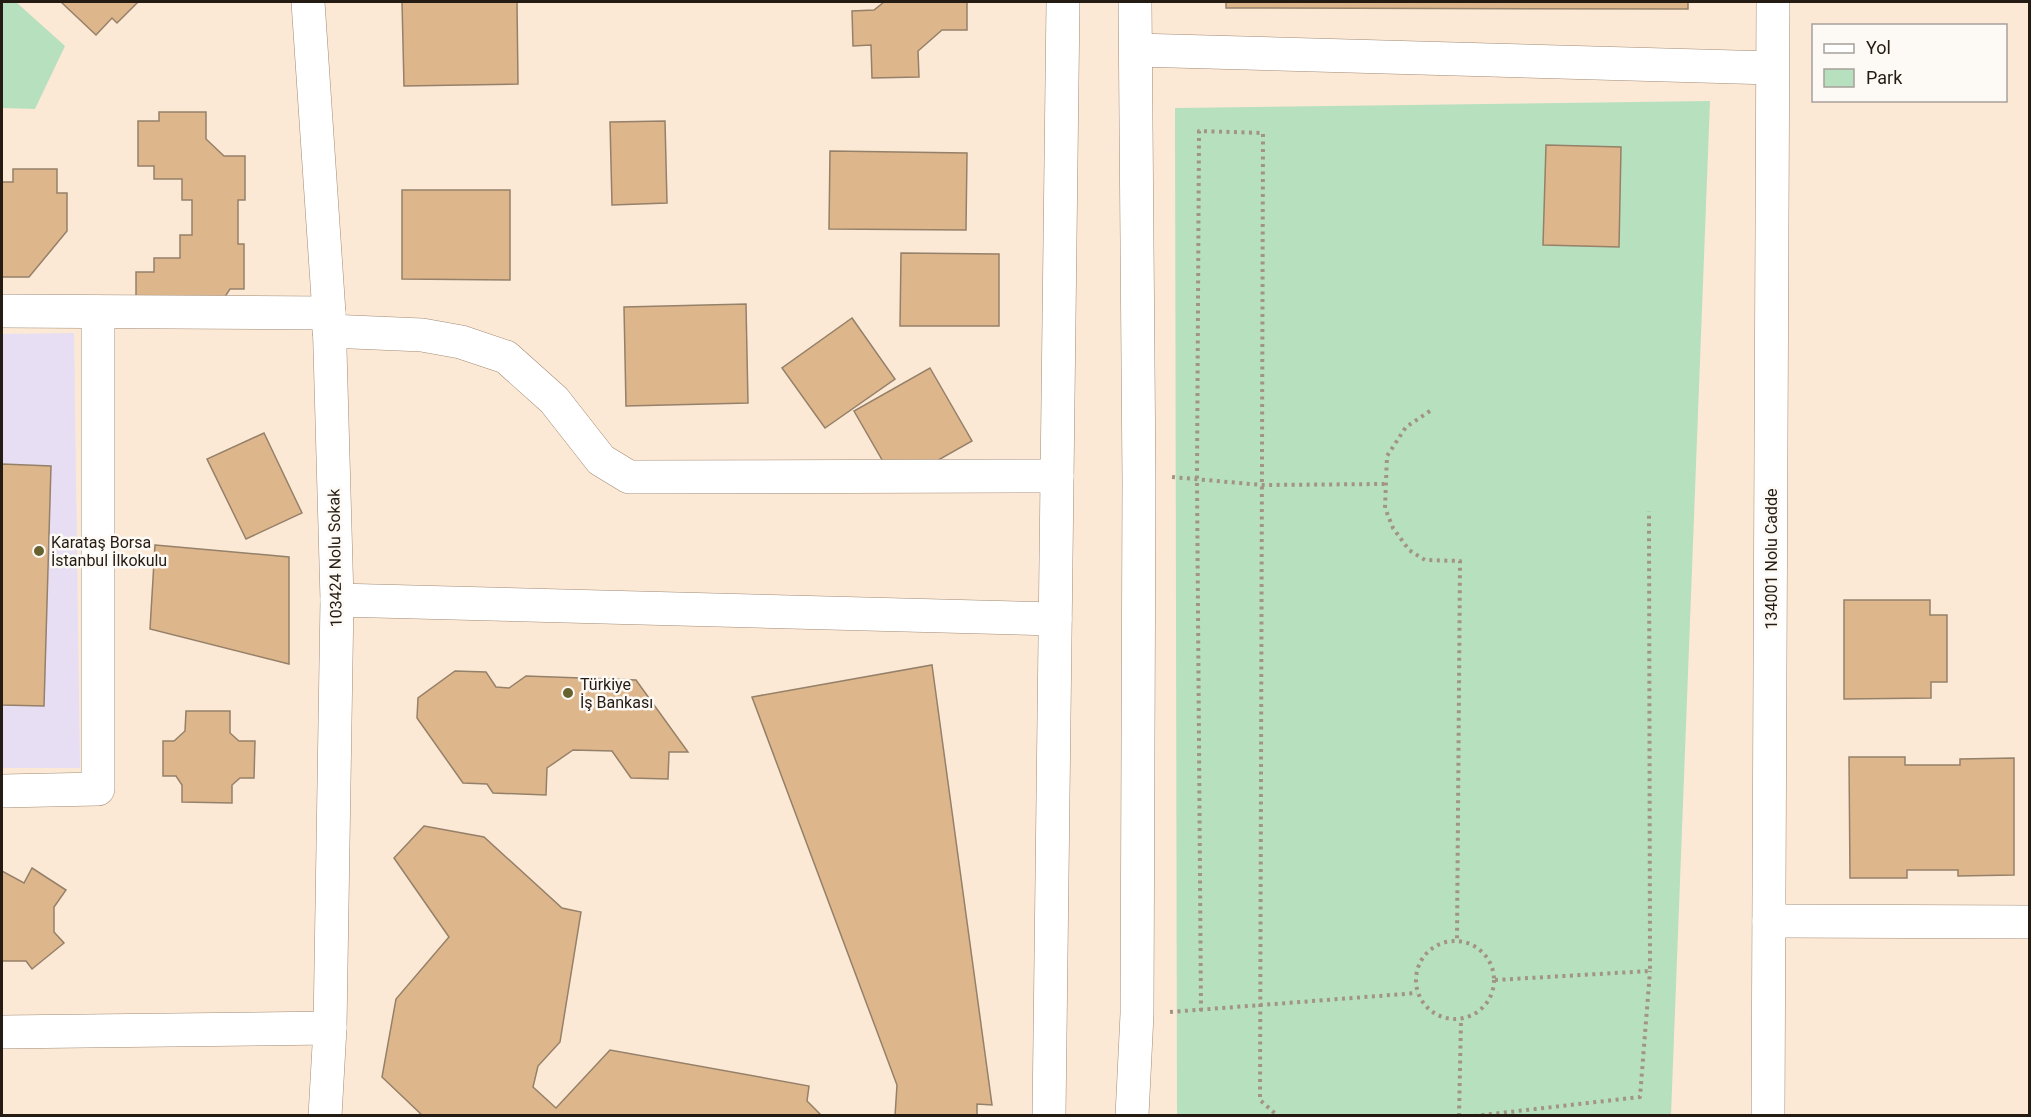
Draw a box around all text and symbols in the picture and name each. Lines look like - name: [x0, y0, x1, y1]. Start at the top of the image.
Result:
- legend: [1812, 24, 2007, 102]
- text: Yol: [1866, 37, 1891, 58]
- text: Park: [1866, 67, 1903, 88]
- street label: 103424 Nolu Sokak: [324, 488, 346, 627]
- street label: 134001 Nolu Cadde: [1762, 489, 1781, 629]
- place label: Karataş Borsa İstanbul İlkokulu: [51, 533, 167, 570]
- marker: Karataş Borsa İstanbul İlkokulu: [32, 544, 46, 558]
- place label: Türkiye İş Bankası: [580, 675, 653, 712]
- marker: Türkiye İş Bankası: [561, 686, 575, 700]

